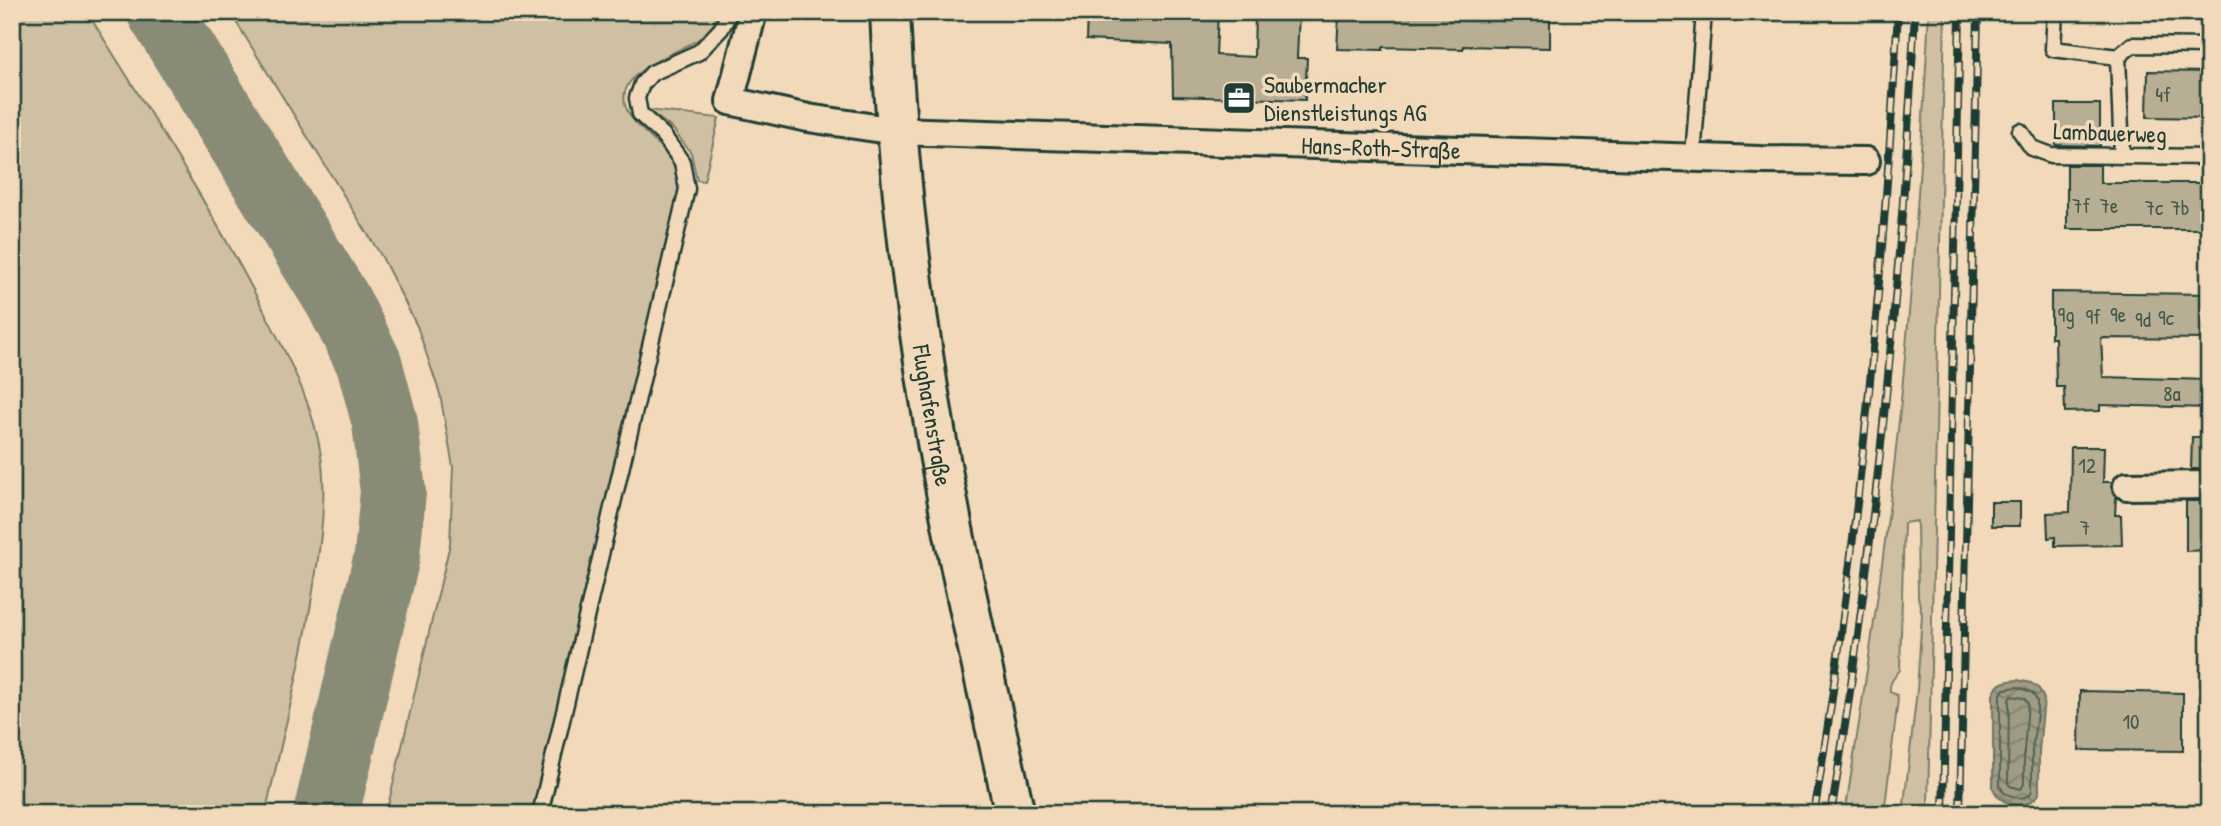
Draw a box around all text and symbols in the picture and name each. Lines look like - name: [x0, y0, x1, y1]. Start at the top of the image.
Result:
- place label: Saubermacher Dienstleistungs AG: [1264, 68, 1427, 128]
- office icon: Saubermacher Dienstleistungs AG: [1220, 79, 1258, 117]
- house number: 4f: [2155, 80, 2171, 109]
- street label: Lambauerweg: [2053, 114, 2167, 150]
- street label: Hans-Roth-Straße: [1301, 129, 1462, 166]
- house number: 7f: [2072, 191, 2090, 220]
- house number: 7e: [2100, 191, 2118, 220]
- house number: 7c: [2145, 193, 2164, 222]
- house number: 7b: [2170, 193, 2190, 222]
- house number: 9g: [2057, 300, 2075, 329]
- house number: 9e: [2110, 300, 2126, 329]
- house number: 9f: [2085, 302, 2101, 331]
- house number: 9c: [2158, 303, 2175, 332]
- house number: 9d: [2135, 305, 2151, 334]
- street label: Flughafenstraße: [906, 342, 961, 489]
- house number: 8a: [2163, 379, 2181, 408]
- house number: 12: [2078, 451, 2096, 480]
- house number: 7: [2080, 513, 2090, 542]
- house number: 10: [2122, 707, 2140, 736]

